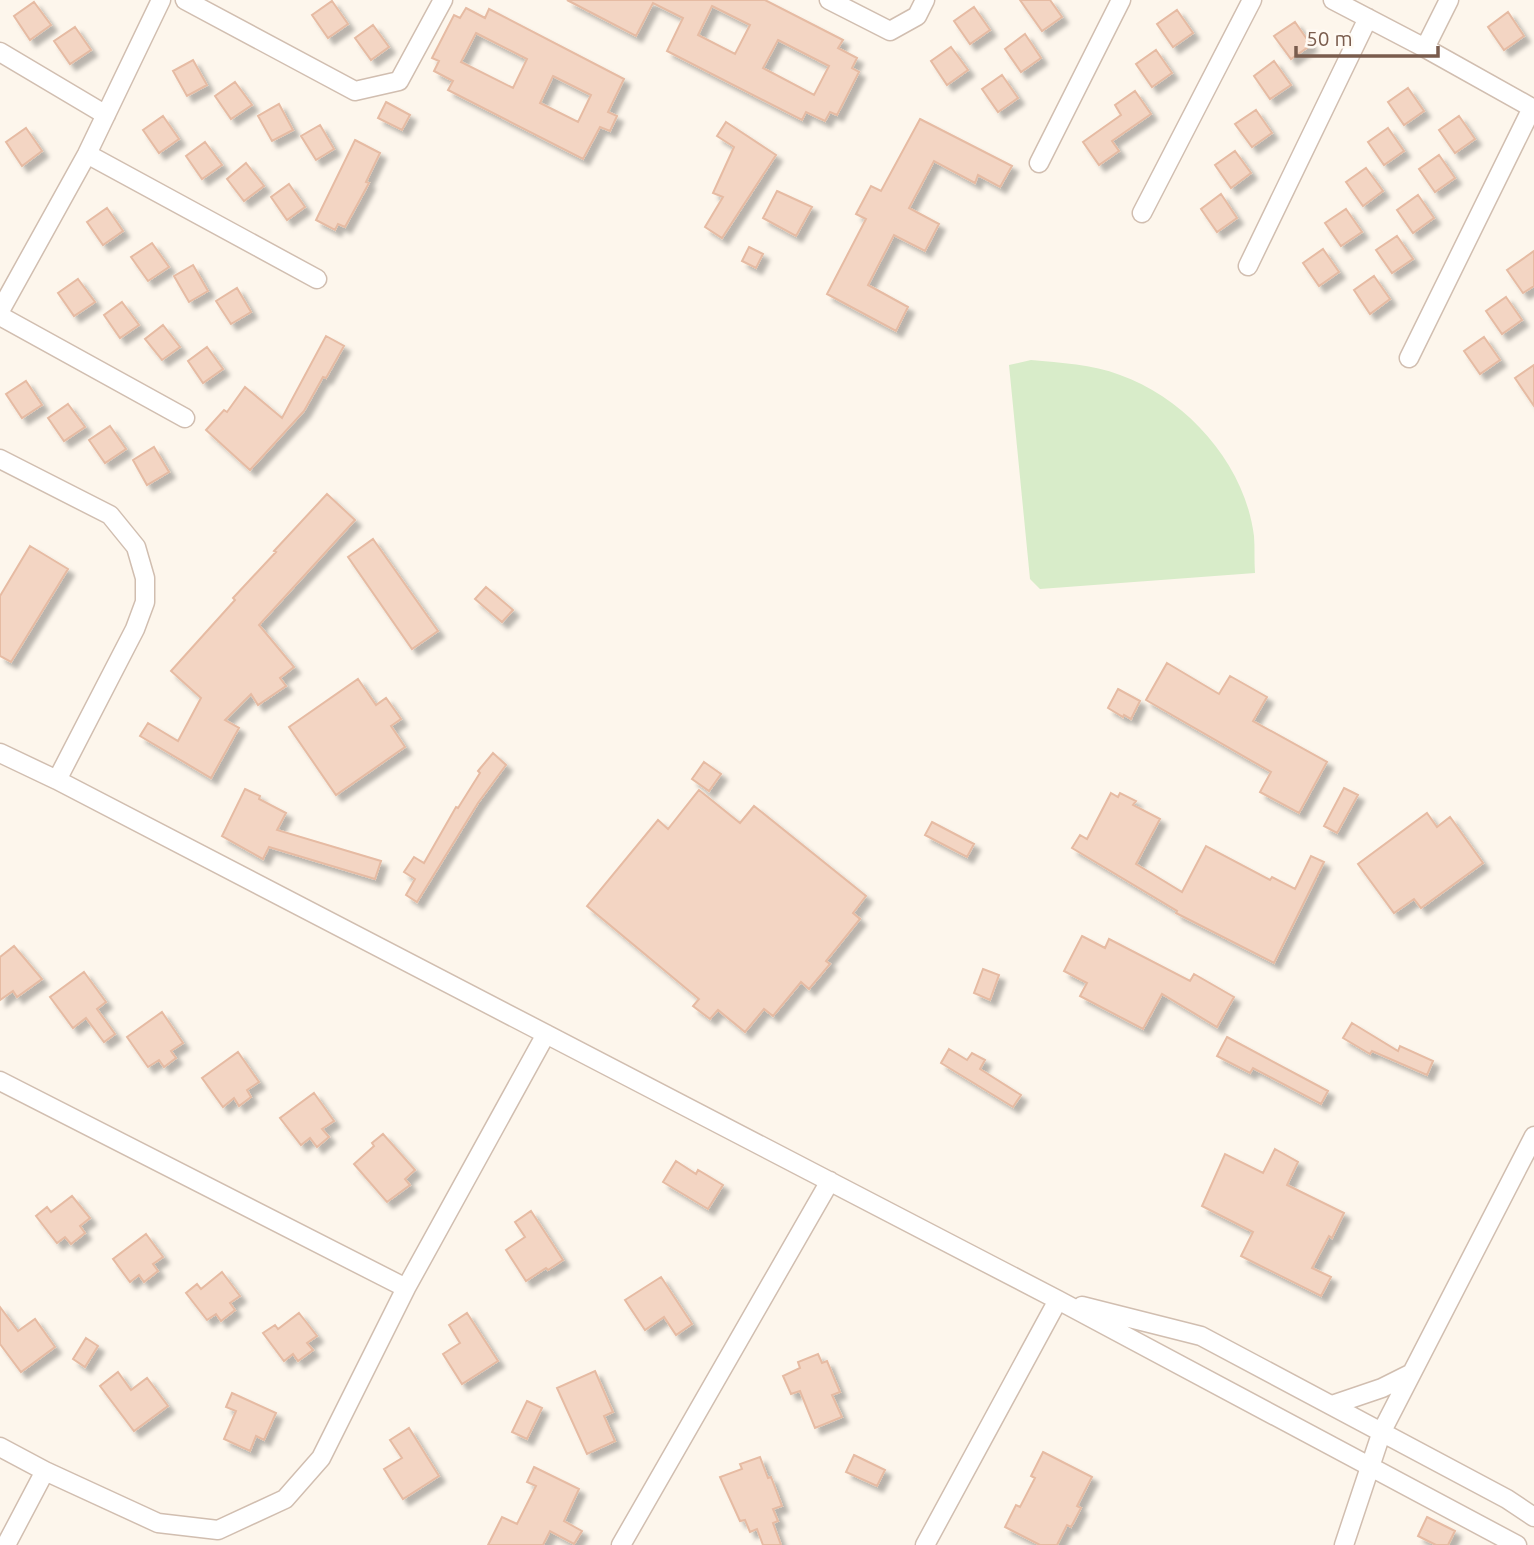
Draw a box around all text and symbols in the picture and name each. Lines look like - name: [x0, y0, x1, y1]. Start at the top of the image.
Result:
- scale bar: [1296, 14, 1438, 58]
- text: 50 m: [1306, 26, 1353, 50]

